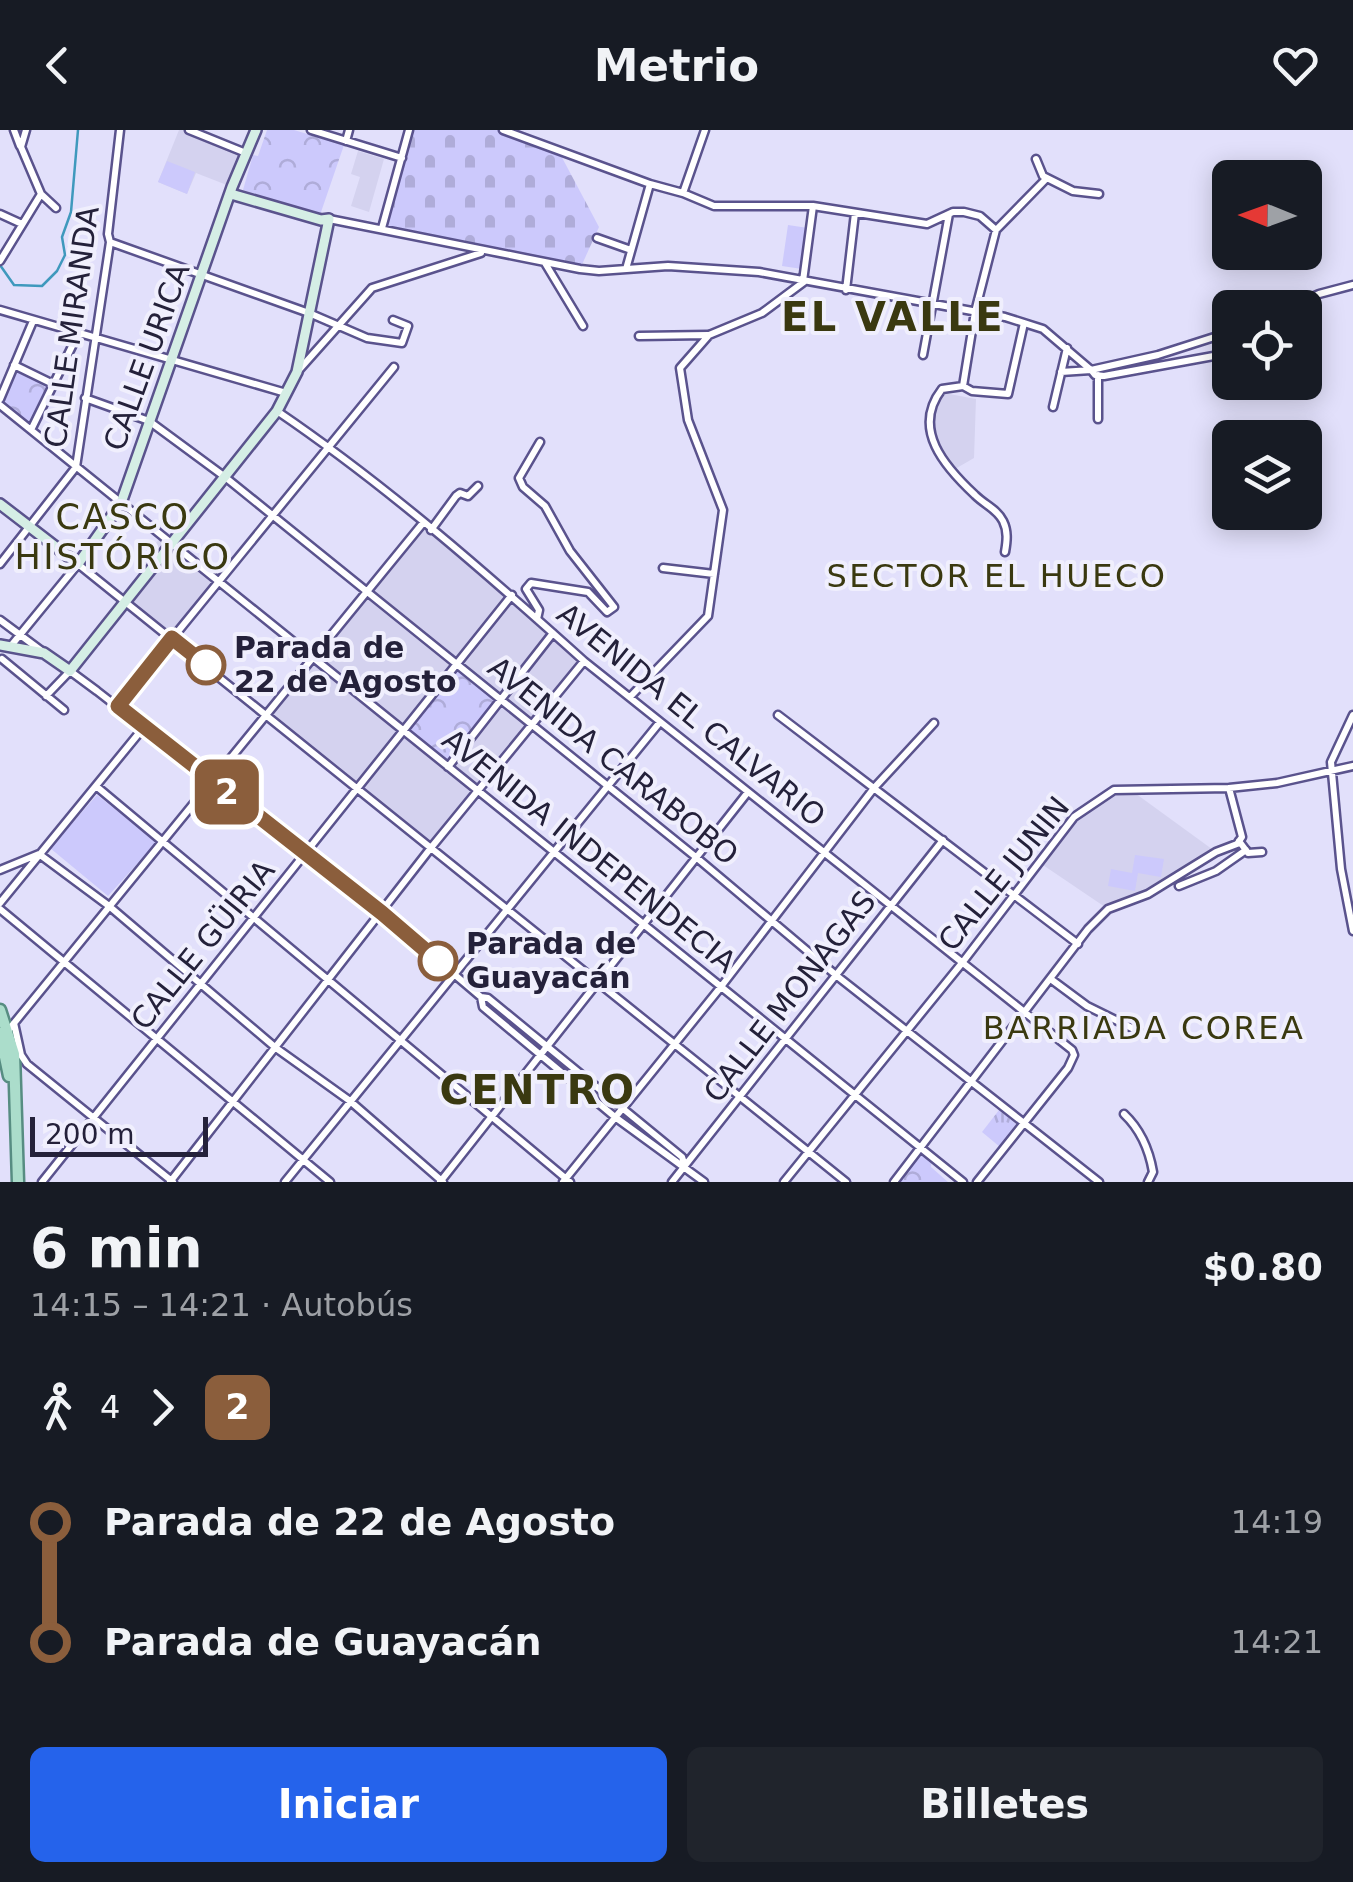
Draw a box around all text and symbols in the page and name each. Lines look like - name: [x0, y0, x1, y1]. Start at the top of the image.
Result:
- icon: back: [30, 38, 85, 93]
- icon: heart: [1268, 38, 1323, 93]
- text: Metrio: [594, 39, 759, 92]
- north arrow: [1212, 160, 1322, 270]
- map controls: [1212, 160, 1322, 530]
- street label: CALLE MIRANDA: [37, 203, 106, 450]
- street label: CALLE URICA: [96, 258, 197, 455]
- button: locate: [1212, 290, 1322, 400]
- district label: EL VALLE: [781, 294, 1005, 340]
- button: layers: [1212, 420, 1322, 530]
- district label: CASCO HISTÓRICO: [15, 497, 231, 577]
- district label: SECTOR EL HUECO: [827, 557, 1167, 595]
- street label: AVENIDA EL CALVARIO: [550, 596, 832, 833]
- place label: Parada de 22 de Agosto: [234, 630, 457, 699]
- marker: Parada de 22 de Agosto: [187, 646, 225, 684]
- street label: AVENIDA CARABOBO: [481, 649, 745, 872]
- street label: AVENIDA INDEPENDECIA: [436, 721, 743, 980]
- line badge: 2: [194, 760, 260, 824]
- text: 2: [215, 772, 239, 812]
- street label: CALLE JUNIN: [931, 790, 1076, 958]
- street label: CALLE GÜIRIA: [124, 853, 282, 1036]
- street label: CALLE MONAGAS: [696, 884, 883, 1109]
- place label: Parada de Guayacán: [466, 926, 636, 995]
- marker: Parada de Guayacán: [419, 942, 457, 980]
- district label: BARRIADA COREA: [983, 1009, 1305, 1047]
- district label: CENTRO: [439, 1067, 637, 1113]
- scale bar: [30, 1112, 208, 1156]
- text: 200 m: [45, 1118, 135, 1151]
- text: 6 min: [30, 1216, 203, 1280]
- text: $0.80: [1203, 1245, 1323, 1289]
- text: 14:15 – 14:21 · Autobús: [30, 1286, 413, 1324]
- icon: walk: [30, 1380, 85, 1435]
- icon: forward: [135, 1380, 190, 1435]
- text: 2: [225, 1387, 250, 1427]
- text: 4: [100, 1388, 120, 1426]
- text: Parada de 22 de Agosto: [104, 1500, 615, 1544]
- text: 14:19: [1231, 1503, 1323, 1541]
- text: Parada de Guayacán: [104, 1620, 541, 1664]
- text: 14:21: [1231, 1623, 1323, 1661]
- button: Iniciar: [30, 1747, 667, 1862]
- button: Billetes: [687, 1747, 1323, 1862]

